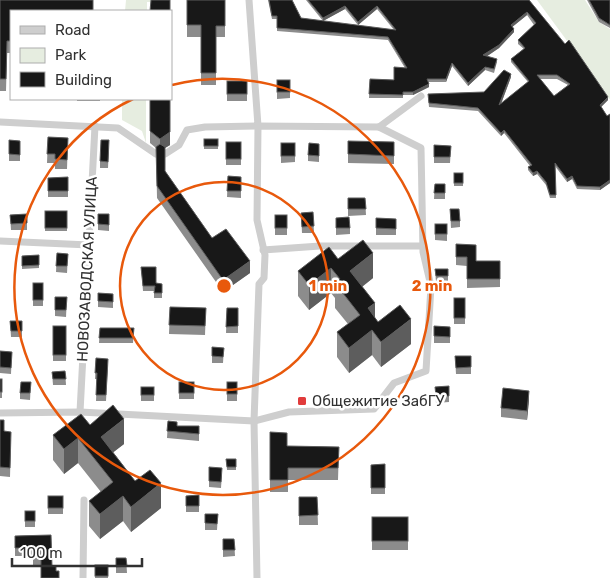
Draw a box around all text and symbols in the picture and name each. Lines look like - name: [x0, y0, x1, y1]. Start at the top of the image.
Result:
- legend: [10, 10, 172, 100]
- text: Road: [55, 21, 91, 39]
- text: Park: [55, 46, 86, 64]
- text: Building: [55, 71, 112, 89]
- street label: НОВОЗАВОДСКАЯ УЛИЦА: [73, 176, 101, 362]
- centre of rings: [215, 277, 233, 295]
- text: 1 min: [309, 277, 347, 295]
- text: 2 min: [412, 277, 452, 295]
- place label: Общежитие ЗабГУ: [312, 392, 445, 410]
- marker: Общежитие ЗабГУ: [296, 395, 308, 407]
- scale bar: [12, 536, 142, 568]
- text: 100 m: [20, 544, 62, 562]

